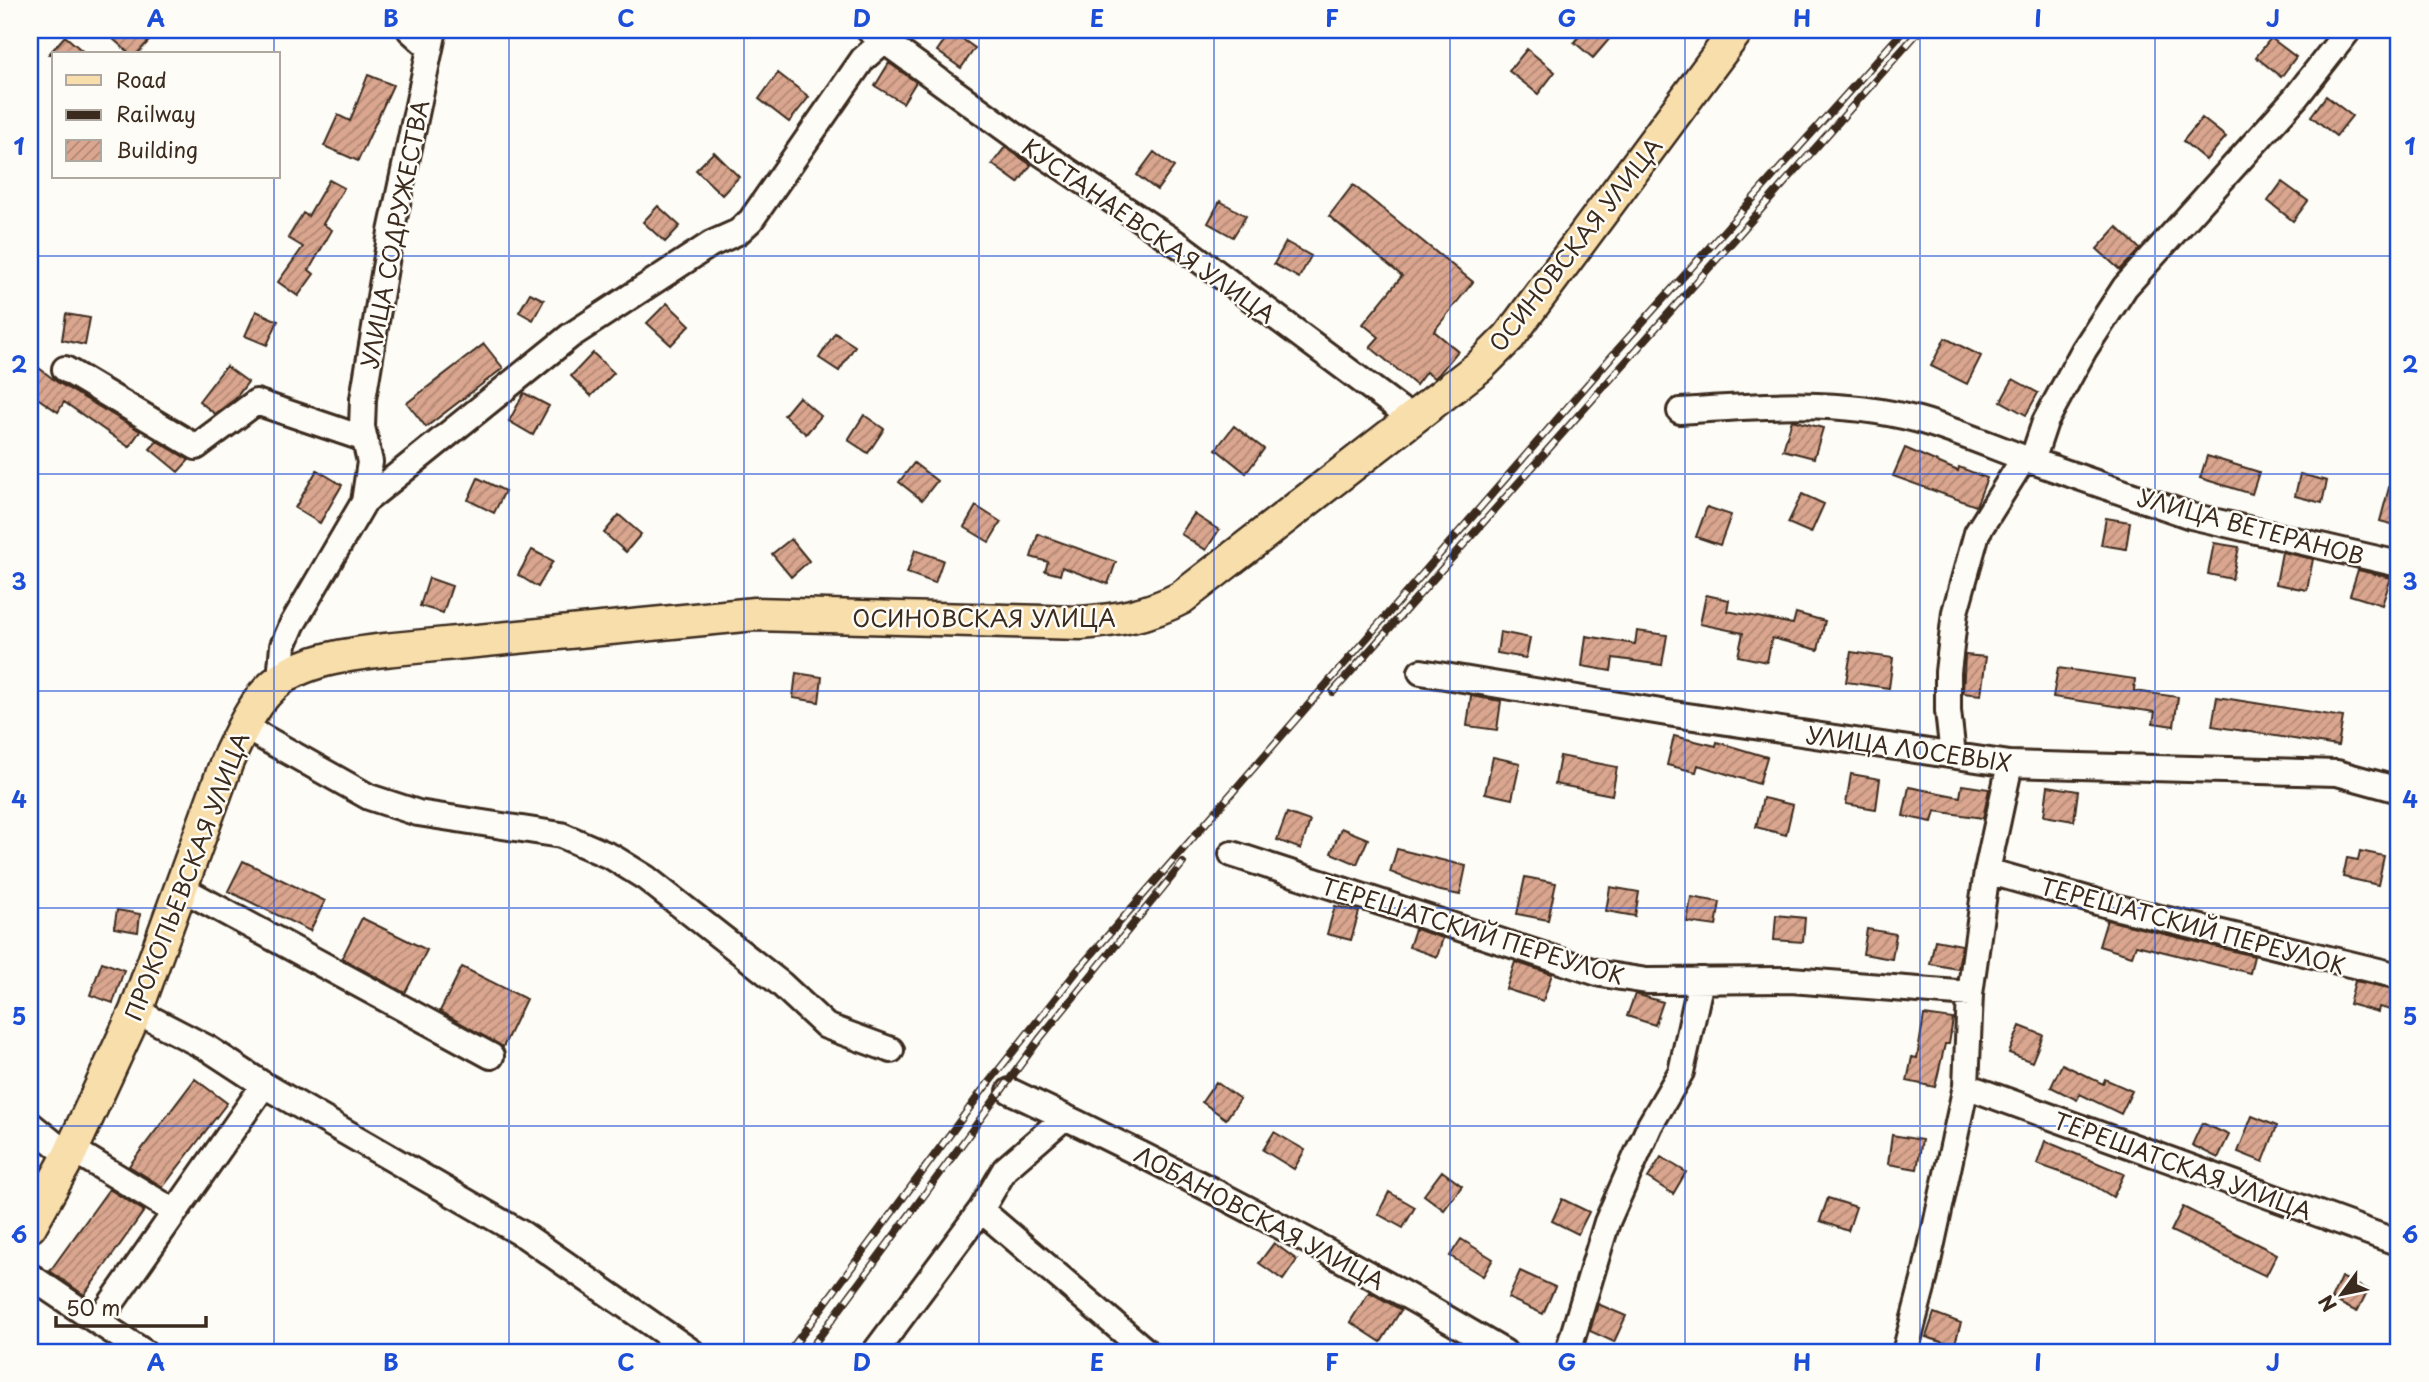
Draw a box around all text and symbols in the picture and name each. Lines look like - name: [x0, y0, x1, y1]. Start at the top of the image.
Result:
- text: A: [147, 0, 165, 35]
- text: B: [383, 0, 399, 35]
- text: C: [617, 0, 635, 35]
- text: D: [853, 0, 871, 35]
- text: E: [1090, 0, 1104, 35]
- text: F: [1325, 0, 1339, 35]
- text: G: [1558, 0, 1576, 35]
- text: H: [1793, 0, 1811, 35]
- text: I: [2034, 0, 2042, 35]
- text: J: [2266, 0, 2280, 35]
- legend: [52, 52, 280, 178]
- text: Road: [116, 63, 167, 95]
- text: Railway: [116, 97, 196, 129]
- street label: УЛИЦА СОДРУЖЕСТВА: [351, 97, 437, 371]
- text: 1: [14, 128, 25, 163]
- text: 1: [2405, 128, 2416, 163]
- street label: КУСТАНАЕВСКАЯ УЛИЦА: [1015, 129, 1283, 331]
- street label: ОСИНОВСКАЯ УЛИЦА: [1480, 129, 1670, 359]
- text: Building: [116, 133, 198, 165]
- text: 2: [11, 346, 27, 381]
- text: 2: [2402, 346, 2418, 381]
- street label: УЛИЦА ВЕТЕРАНОВ: [2134, 479, 2368, 573]
- text: 3: [11, 563, 27, 598]
- text: 3: [2402, 563, 2418, 598]
- street label: ОСИНОВСКАЯ УЛИЦА: [852, 600, 1116, 635]
- street label: УЛИЦА ЛОСЕВЫХ: [1804, 716, 2014, 780]
- street label: ПРОКОПЬЕВСКАЯ УЛИЦА: [115, 727, 257, 1025]
- text: 4: [11, 781, 27, 816]
- text: 4: [2402, 781, 2418, 816]
- street label: ТЕРЕШАТСКИЙ ПЕРЕУЛОК: [1317, 867, 1629, 993]
- street label: ТЕРЕШАТСКИЙ ПЕРЕУЛОК: [2037, 867, 2349, 983]
- text: 5: [12, 998, 26, 1033]
- text: 5: [2403, 998, 2417, 1033]
- street label: ТЕРЕШАТСКАЯ УЛИЦА: [2049, 1102, 2317, 1228]
- street label: ЛОБАНОВСКАЯ УЛИЦА: [1129, 1136, 1391, 1298]
- text: 6: [11, 1216, 27, 1251]
- text: 6: [2402, 1216, 2418, 1251]
- north arrow: [2306, 1260, 2376, 1330]
- scale bar: [56, 1284, 206, 1328]
- text: N: [2311, 1290, 2343, 1318]
- text: 50 m: [66, 1291, 120, 1323]
- text: A: [147, 1344, 165, 1379]
- text: B: [383, 1344, 399, 1379]
- text: C: [617, 1344, 635, 1379]
- text: D: [853, 1344, 871, 1379]
- text: E: [1090, 1344, 1104, 1379]
- text: F: [1325, 1344, 1339, 1379]
- text: G: [1558, 1344, 1576, 1379]
- text: H: [1793, 1344, 1811, 1379]
- text: I: [2034, 1344, 2042, 1379]
- text: J: [2266, 1344, 2280, 1379]

